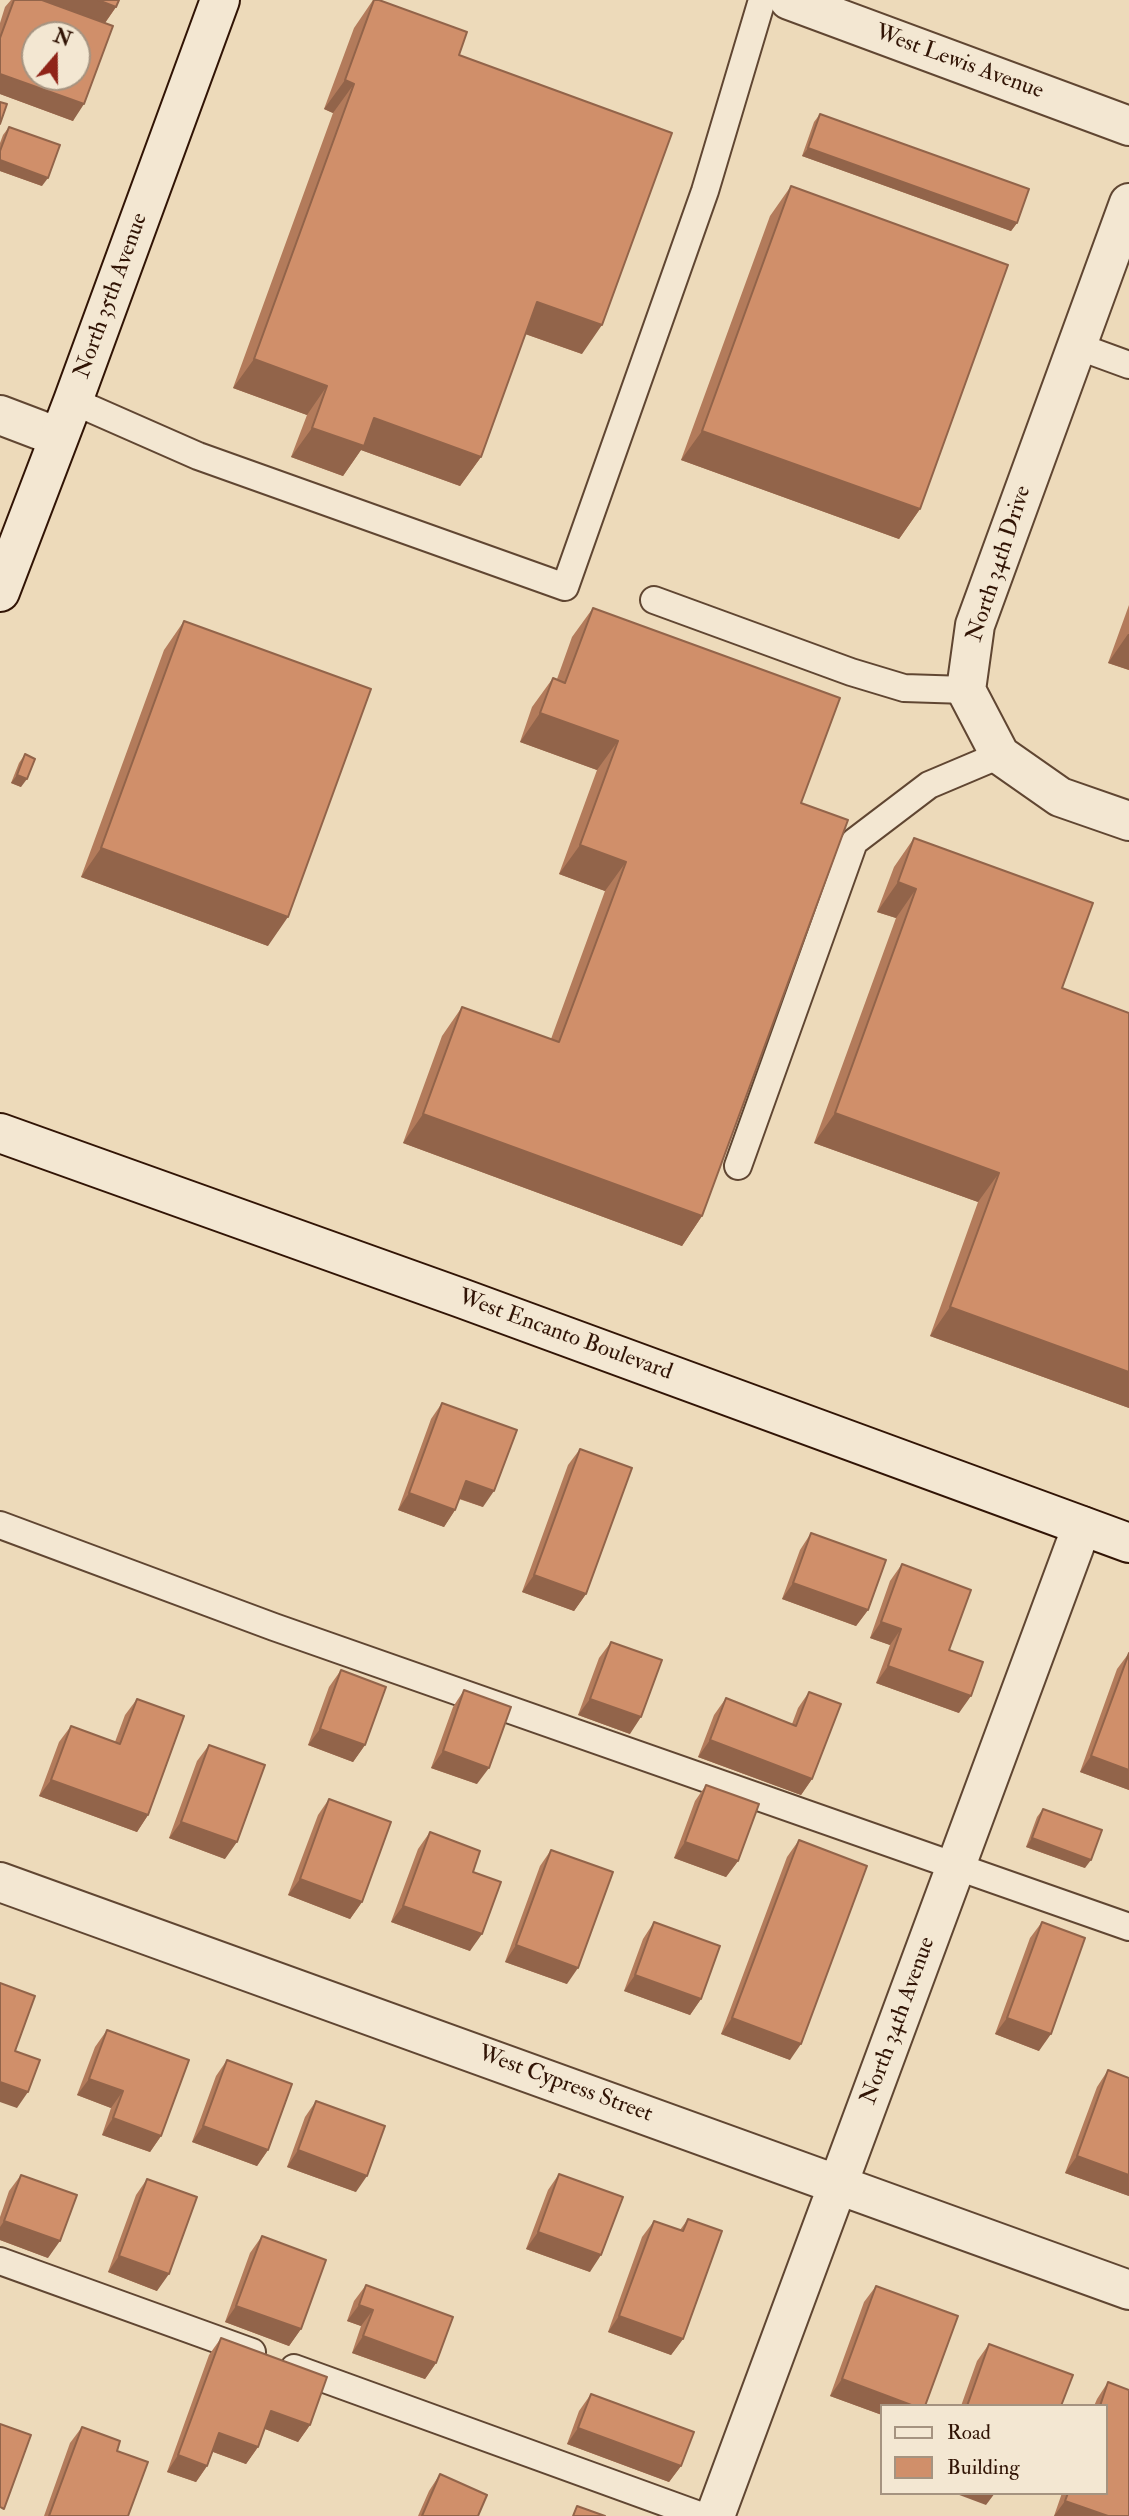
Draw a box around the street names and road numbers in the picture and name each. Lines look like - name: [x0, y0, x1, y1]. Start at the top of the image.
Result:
- street label: West Lewis Avenue: [871, 20, 1047, 106]
- street label: North 35th Avenue: [69, 210, 155, 382]
- street label: North 34th Drive: [962, 483, 1038, 645]
- street label: West Encanto Boulevard: [454, 1284, 676, 1388]
- street label: North 34th Avenue: [856, 1934, 942, 2108]
- street label: West Cypress Street: [474, 2041, 656, 2129]

